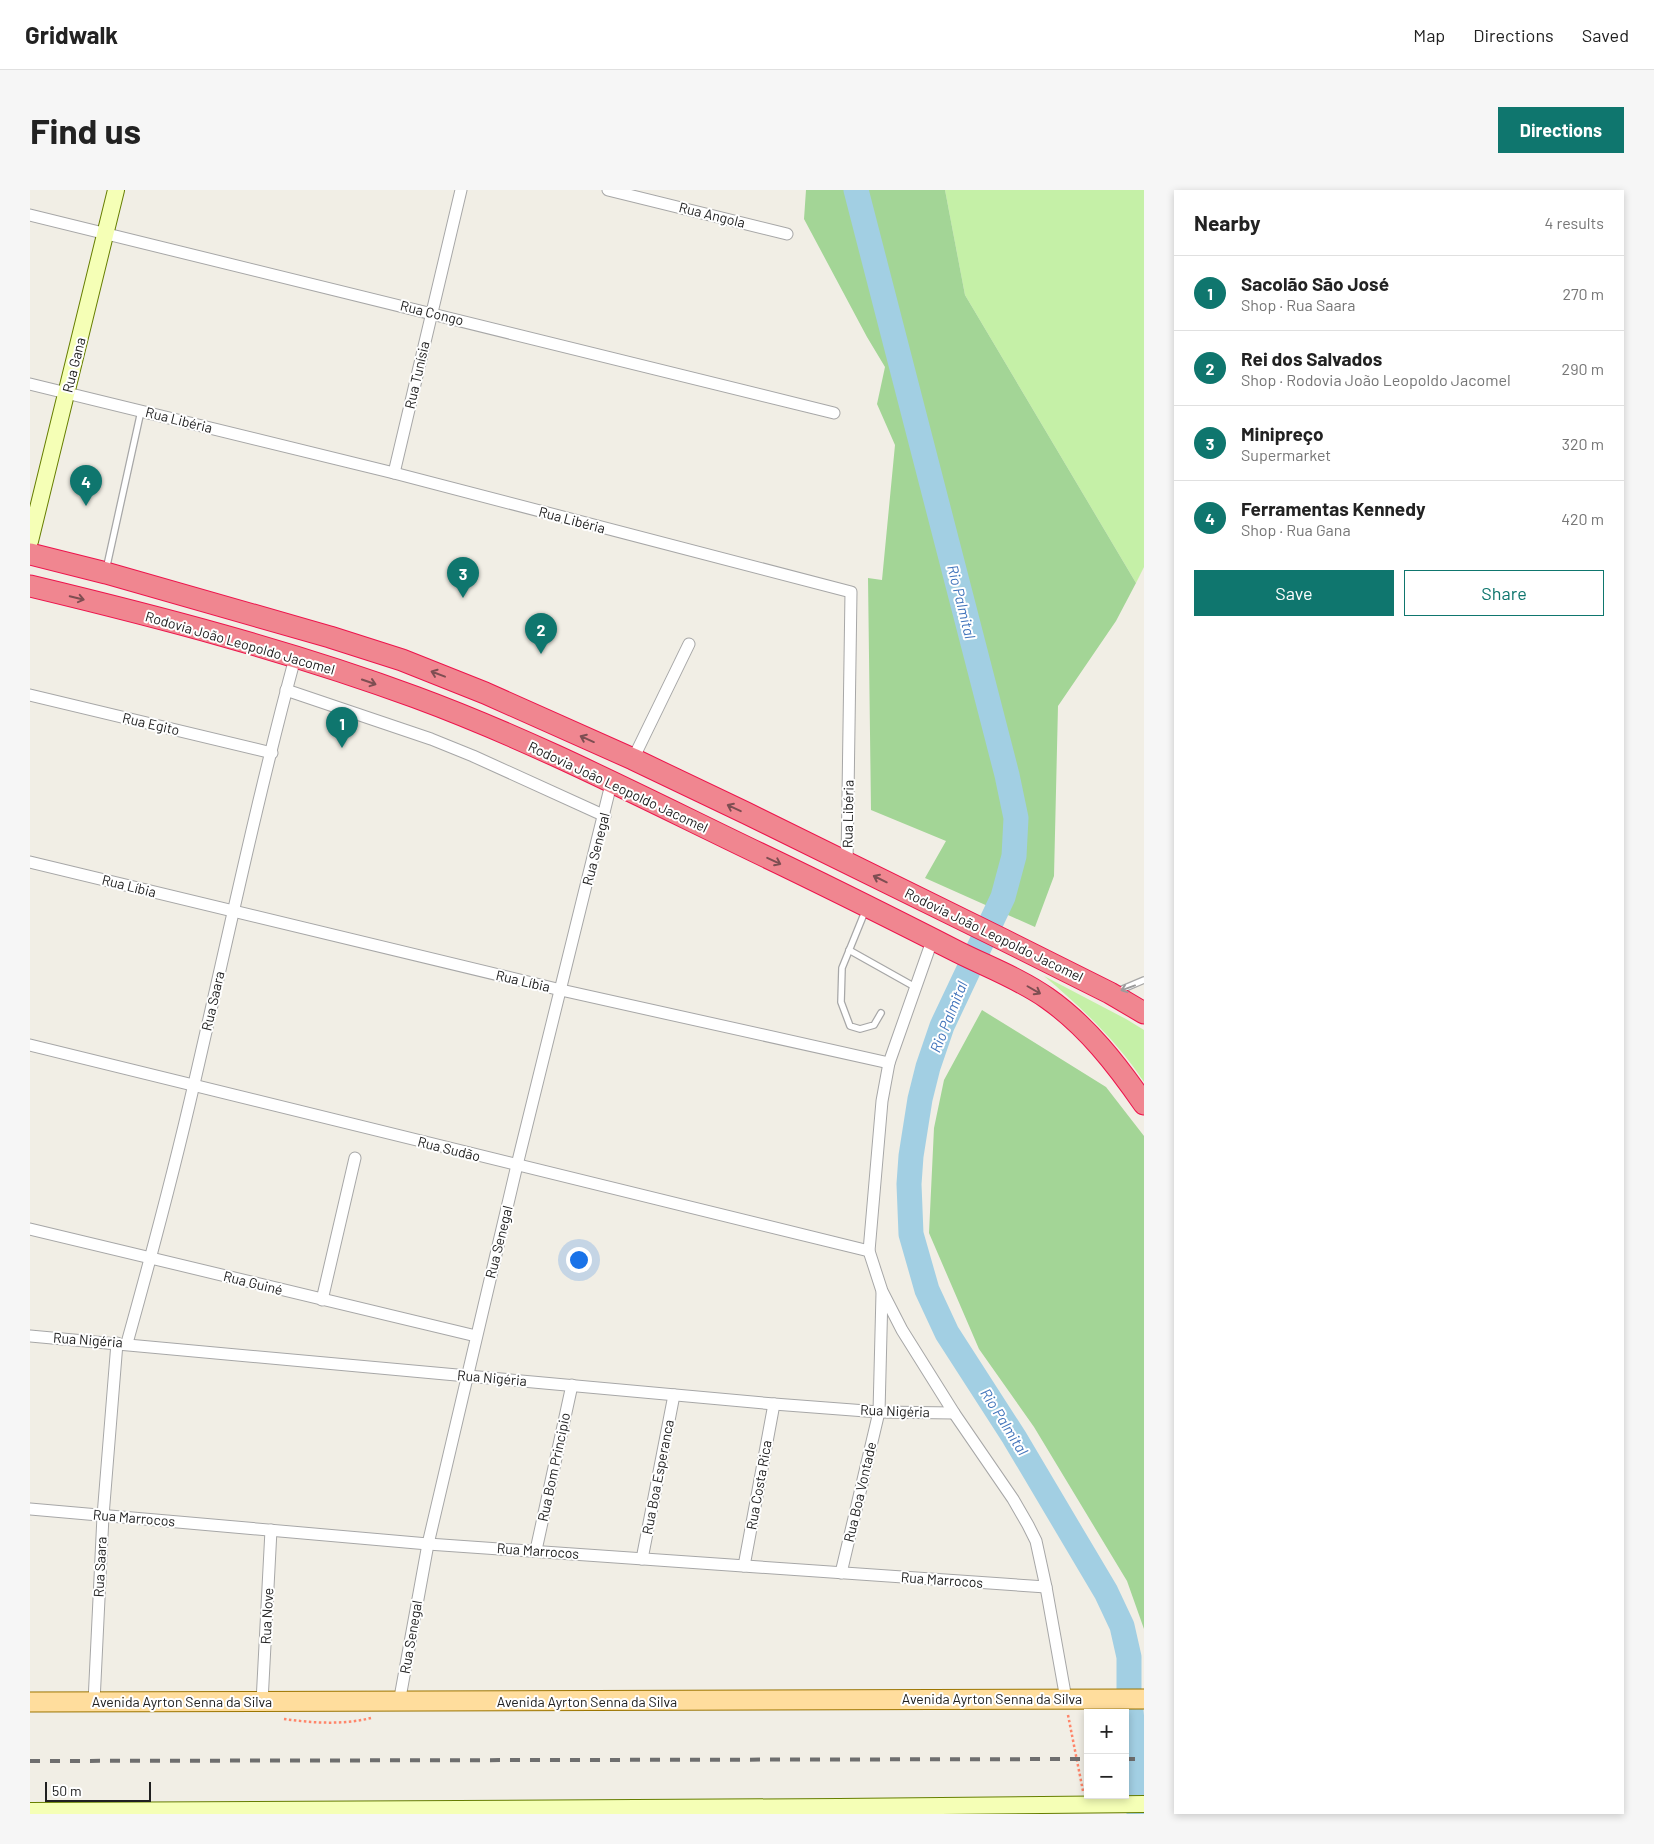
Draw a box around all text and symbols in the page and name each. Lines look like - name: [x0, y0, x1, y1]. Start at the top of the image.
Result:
- text: Gridwalk: [25, 20, 118, 49]
- text: Map: [1413, 24, 1445, 46]
- text: Directions: [1473, 24, 1554, 46]
- text: Saved: [1582, 24, 1629, 46]
- button: Directions: [1498, 107, 1624, 153]
- text: Find us: [30, 109, 141, 151]
- street label: Rua Angola: [677, 198, 747, 231]
- text: Nearby: [1194, 210, 1260, 235]
- text: 4 results: [1544, 213, 1604, 232]
- text: Sacolão São José: [1241, 272, 1389, 295]
- text: 1: [1207, 284, 1213, 303]
- text: 270 m: [1562, 284, 1604, 303]
- text: Shop · Rua Saara: [1241, 295, 1356, 314]
- street label: Rua Congo: [399, 296, 466, 329]
- street label: Rua Gana: [58, 335, 89, 394]
- street label: Rua Tunísia: [400, 339, 433, 410]
- text: Rei dos Salvados: [1241, 347, 1382, 370]
- text: 2: [1206, 359, 1214, 378]
- text: 290 m: [1562, 359, 1604, 378]
- text: Shop · Rodovia João Leopoldo Jacomel: [1241, 370, 1511, 389]
- street label: Rua Libéria: [144, 403, 214, 436]
- text: Minipreço: [1241, 422, 1324, 445]
- text: 3: [1206, 434, 1214, 453]
- text: 320 m: [1562, 434, 1604, 453]
- text: Supermarket: [1241, 445, 1331, 464]
- pin: 4: [70, 465, 102, 506]
- text: Ferramentas Kennedy: [1241, 497, 1426, 520]
- street label: Rua Libéria: [537, 502, 607, 537]
- text: 4: [1205, 509, 1215, 528]
- text: 420 m: [1561, 509, 1604, 528]
- text: Shop · Rua Gana: [1241, 520, 1351, 539]
- pin: 3: [447, 557, 479, 598]
- water label: Rio Palmital: [944, 563, 980, 641]
- button: Save: [1194, 570, 1394, 616]
- button: Share: [1404, 570, 1604, 616]
- one-way arrow: [69, 594, 85, 603]
- street label: Rodovia João Leopoldo Jacomel: [143, 607, 337, 678]
- pin: 2: [525, 613, 557, 654]
- one-way arrow: [431, 668, 446, 678]
- one-way arrow: [361, 678, 377, 687]
- pin: 1: [326, 707, 358, 748]
- street label: Rua Egito: [121, 709, 181, 738]
- one-way arrow: [580, 733, 595, 743]
- street label: Rodovia João Leopoldo Jacomel: [526, 737, 711, 836]
- street label: Rua Libéria: [838, 780, 857, 848]
- one-way arrow: [727, 802, 742, 812]
- street label: Rua Senegal: [578, 811, 613, 887]
- one-way arrow: [766, 856, 781, 866]
- street label: Rua Líbia: [100, 871, 158, 900]
- one-way arrow: [873, 874, 888, 883]
- street label: Rodovia João Leopoldo Jacomel: [902, 884, 1086, 985]
- street label: Rua Líbia: [494, 966, 552, 995]
- street label: Rua Saara: [197, 969, 228, 1032]
- water label: Rio Palmital: [926, 978, 971, 1055]
- one-way arrow: [1120, 984, 1136, 993]
- one-way arrow: [1026, 986, 1040, 996]
- street label: Rua Sudão: [416, 1133, 482, 1165]
- street label: Rua Senegal: [481, 1204, 516, 1280]
- your location: [566, 1247, 592, 1273]
- street label: Rua Guiné: [222, 1267, 285, 1298]
- street label: Rua Nigéria: [53, 1329, 123, 1350]
- street label: Rua Nigéria: [457, 1366, 528, 1389]
- water label: Rio Palmital: [977, 1385, 1033, 1459]
- street label: Rua Nigéria: [860, 1401, 930, 1420]
- street label: Rua Bom Principio: [534, 1411, 573, 1523]
- street label: Rua Boa Esperanca: [638, 1418, 677, 1536]
- street label: Rua Costa Rica: [742, 1439, 775, 1531]
- street label: Rua Boa Vontade: [840, 1440, 879, 1544]
- street label: Rua Marrocos: [92, 1505, 176, 1530]
- street label: Rua Saara: [89, 1536, 110, 1598]
- street label: Rua Marrocos: [496, 1539, 580, 1562]
- street label: Rua Marrocos: [900, 1568, 984, 1591]
- street label: Rua Nove: [257, 1587, 276, 1645]
- street label: Rua Senegal: [396, 1599, 425, 1675]
- street label: Avenida Ayrton Senna da Silva: [902, 1690, 1082, 1707]
- street label: Avenida Ayrton Senna da Silva: [92, 1693, 272, 1710]
- street label: Avenida Ayrton Senna da Silva: [497, 1693, 677, 1710]
- map controls: [1084, 1709, 1129, 1799]
- button: +: [1084, 1709, 1129, 1754]
- button: −: [1084, 1754, 1129, 1799]
- scale bar: [45, 1779, 151, 1802]
- text: 50 m: [52, 1782, 81, 1799]

